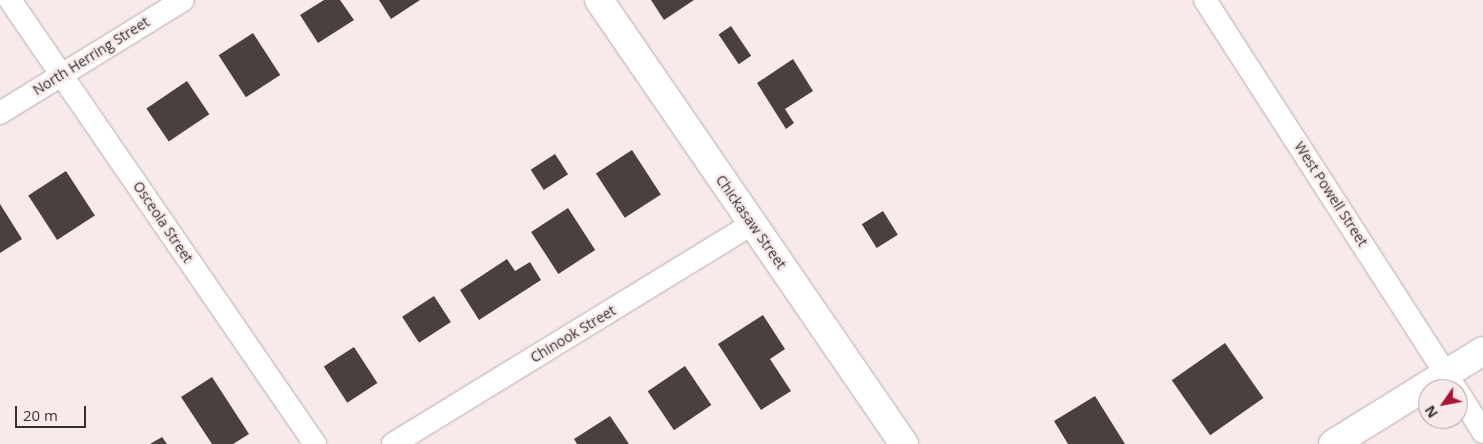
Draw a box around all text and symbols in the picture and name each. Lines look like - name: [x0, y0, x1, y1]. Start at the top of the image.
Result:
- street label: North Herring Street: [30, 13, 152, 99]
- street label: West Powell Street: [1291, 138, 1371, 250]
- street label: Chickasaw Street: [712, 172, 790, 272]
- street label: Osceola Street: [130, 178, 196, 266]
- street label: Chinook Street: [527, 302, 619, 366]
- north arrow: [1418, 379, 1468, 429]
- scale bar: [18, 396, 89, 428]
- text: N: [1420, 402, 1442, 422]
- text: 20 m: [23, 405, 58, 425]

